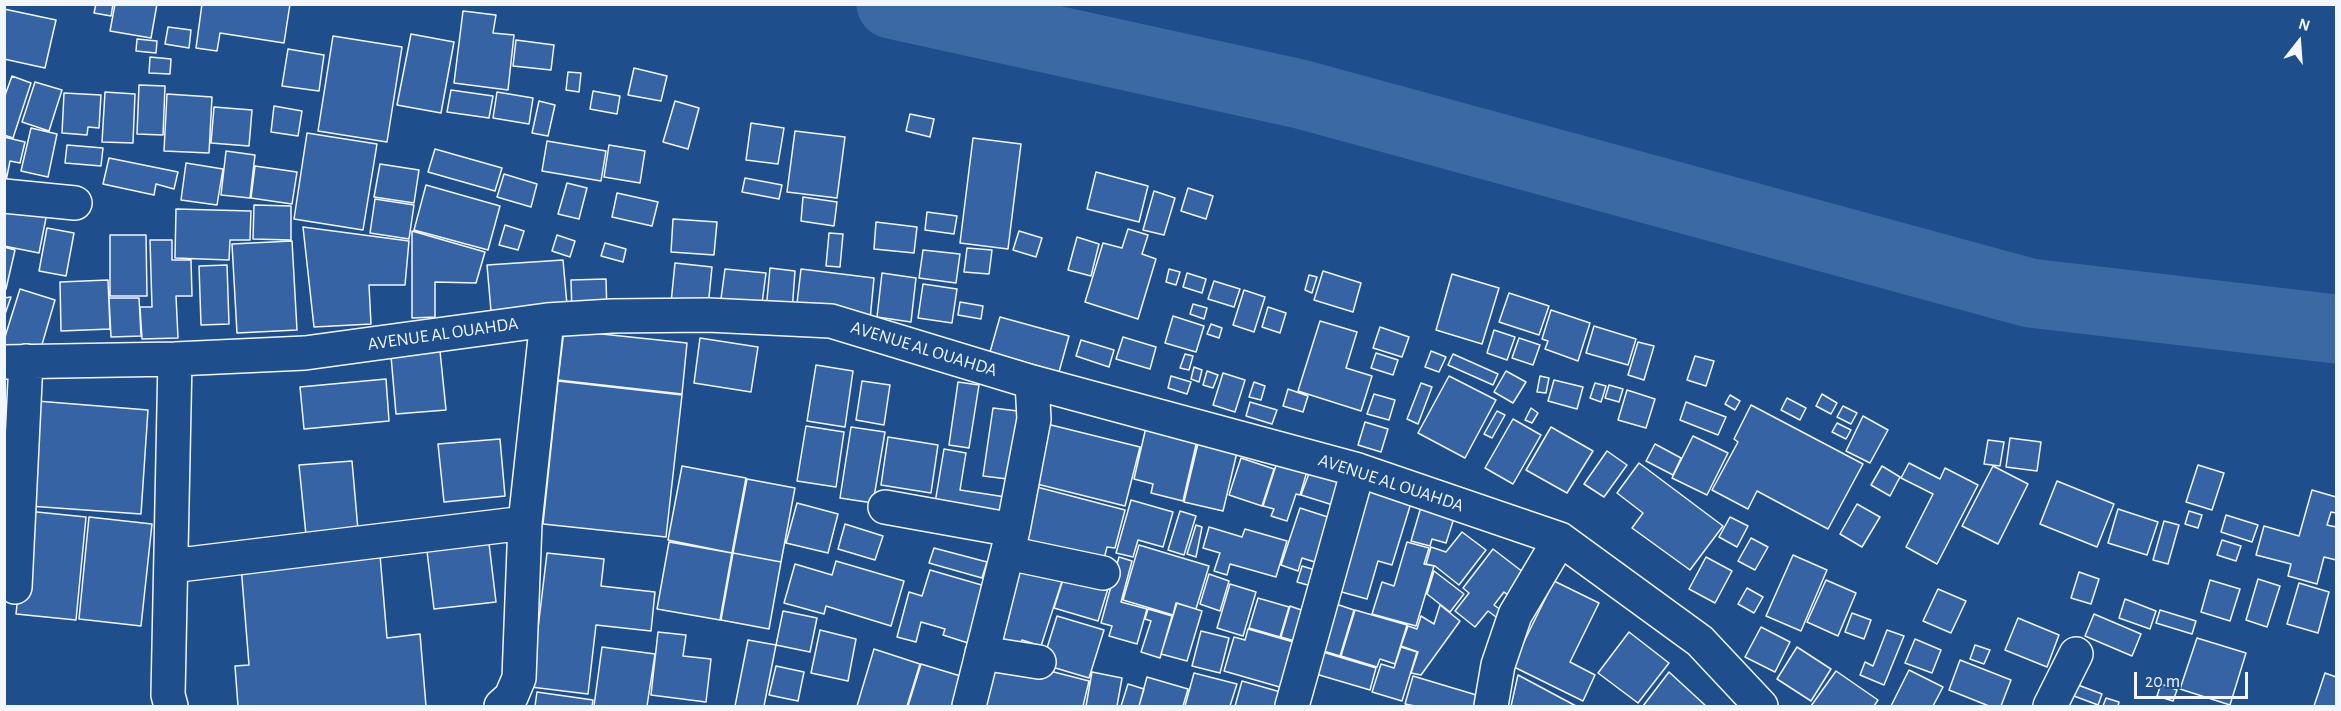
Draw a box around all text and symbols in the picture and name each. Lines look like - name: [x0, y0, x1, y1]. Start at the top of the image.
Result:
- north arrow: [2269, 12, 2329, 72]
- text: N: [2297, 16, 2312, 34]
- street label: AVENUE AL OUAHDA: [366, 313, 520, 355]
- street label: AVENUE AL OUAHDA: [848, 316, 1000, 382]
- street label: AVENUE AL OUAHDA: [1315, 449, 1467, 517]
- scale bar: [2137, 660, 2251, 698]
- text: 20 m: [2145, 673, 2180, 691]

